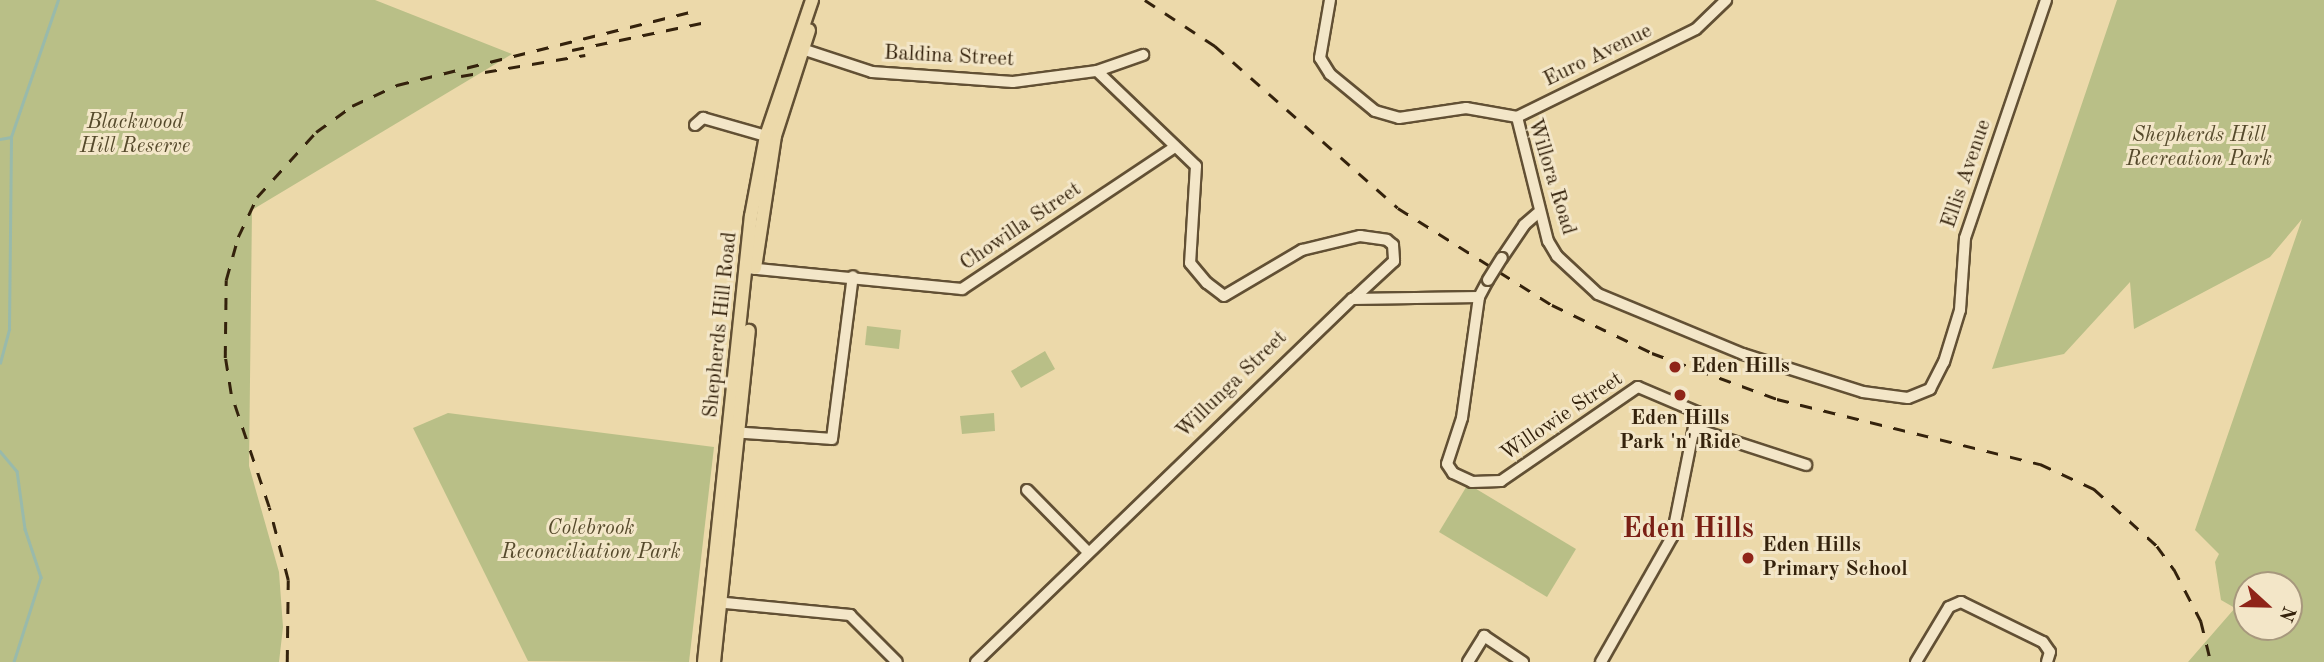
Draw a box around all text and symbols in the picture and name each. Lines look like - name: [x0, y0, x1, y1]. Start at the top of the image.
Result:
- street label: Euro Avenue: [1540, 19, 1656, 93]
- street label: Baldina Street: [883, 41, 1015, 73]
- park label: Blackwood Hill Reserve: [80, 110, 190, 160]
- street label: Willora Road: [1521, 116, 1581, 238]
- street label: Ellis Avenue: [1937, 116, 1997, 232]
- park label: Shepherds Hill Recreation Park: [2126, 123, 2272, 173]
- street label: Chowilla Street: [956, 177, 1086, 277]
- street label: Shepherds Hill Road: [699, 231, 743, 419]
- street label: Willunga Street: [1171, 326, 1293, 444]
- place label: Eden Hills: [1691, 354, 1790, 380]
- marker: Eden Hills: [1665, 357, 1685, 377]
- street label: Willowie Street: [1496, 367, 1628, 467]
- marker: Eden Hills Park 'n' Ride: [1672, 387, 1688, 403]
- place label: Eden Hills Park 'n' Ride: [1619, 406, 1741, 456]
- district label: Eden Hills: [1622, 513, 1754, 547]
- park label: Colebrook Reconciliation Park: [501, 516, 681, 566]
- place label: Eden Hills Primary School: [1762, 533, 1908, 583]
- marker: Eden Hills Primary School: [1740, 550, 1756, 566]
- north arrow: [2233, 571, 2303, 641]
- text: N: [2275, 603, 2298, 624]

